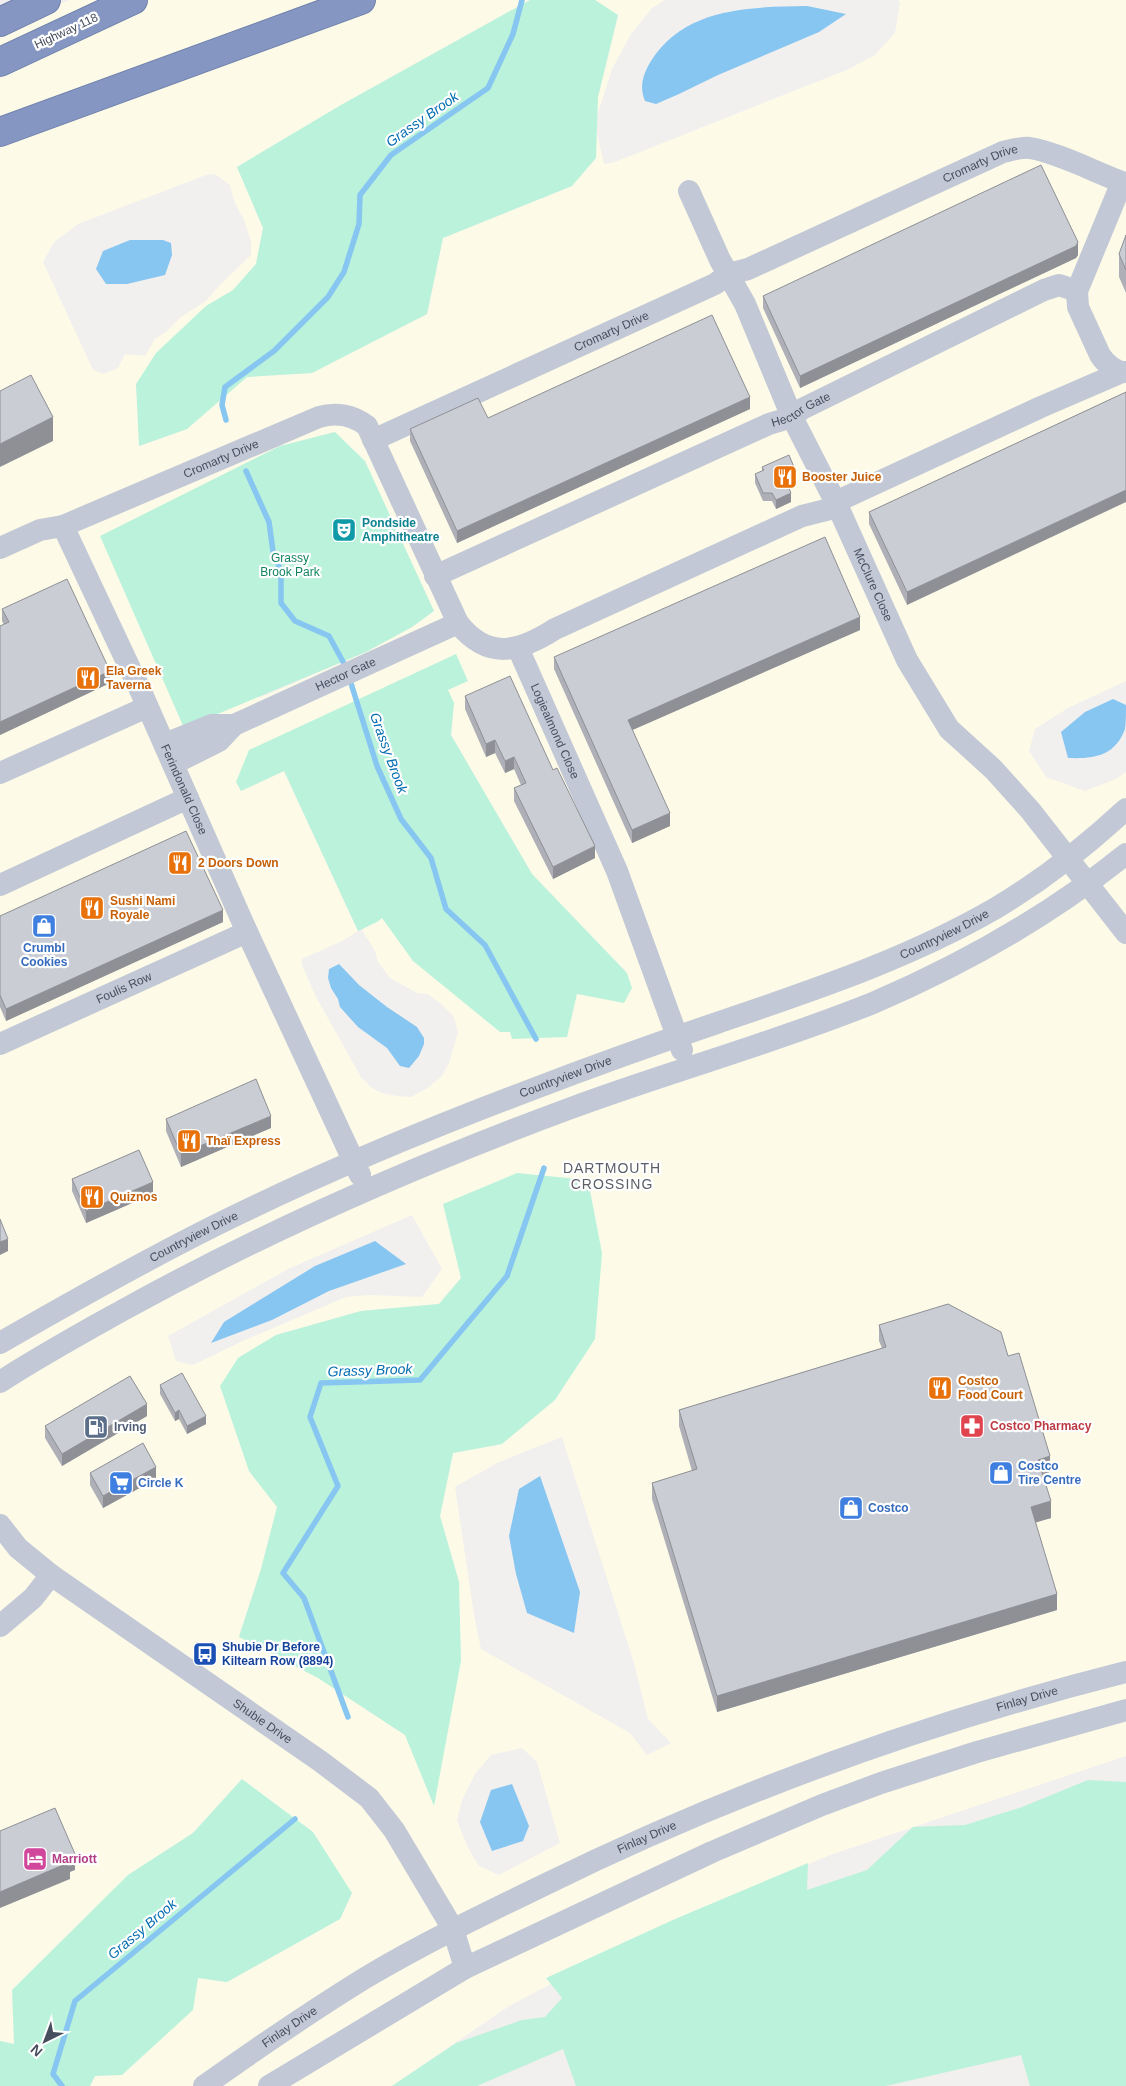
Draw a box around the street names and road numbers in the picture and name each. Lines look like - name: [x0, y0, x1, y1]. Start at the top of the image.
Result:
- street label: Highway 118: [32, 10, 100, 52]
- street label: Cromarty Drive: [940, 142, 1019, 186]
- street label: Cromarty Drive: [572, 308, 651, 354]
- street label: Hector Gate: [769, 389, 833, 430]
- street label: Cromarty Drive: [181, 436, 261, 481]
- street label: McClure Close: [850, 546, 896, 624]
- street label: Hector Gate: [313, 654, 378, 694]
- street label: Logiealmond Close: [528, 681, 582, 781]
- street label: Ferindonald Close: [158, 742, 210, 837]
- street label: Countryview Drive: [898, 906, 992, 962]
- street label: Foulis Row: [94, 969, 154, 1006]
- street label: Countryview Drive: [517, 1053, 614, 1101]
- street label: Countryview Drive: [147, 1208, 240, 1265]
- street label: Finlay Drive: [995, 1683, 1060, 1714]
- street label: Shubie Drive: [230, 1696, 295, 1747]
- street label: Finlay Drive: [615, 1818, 679, 1856]
- street label: Finlay Drive: [259, 2003, 320, 2050]

